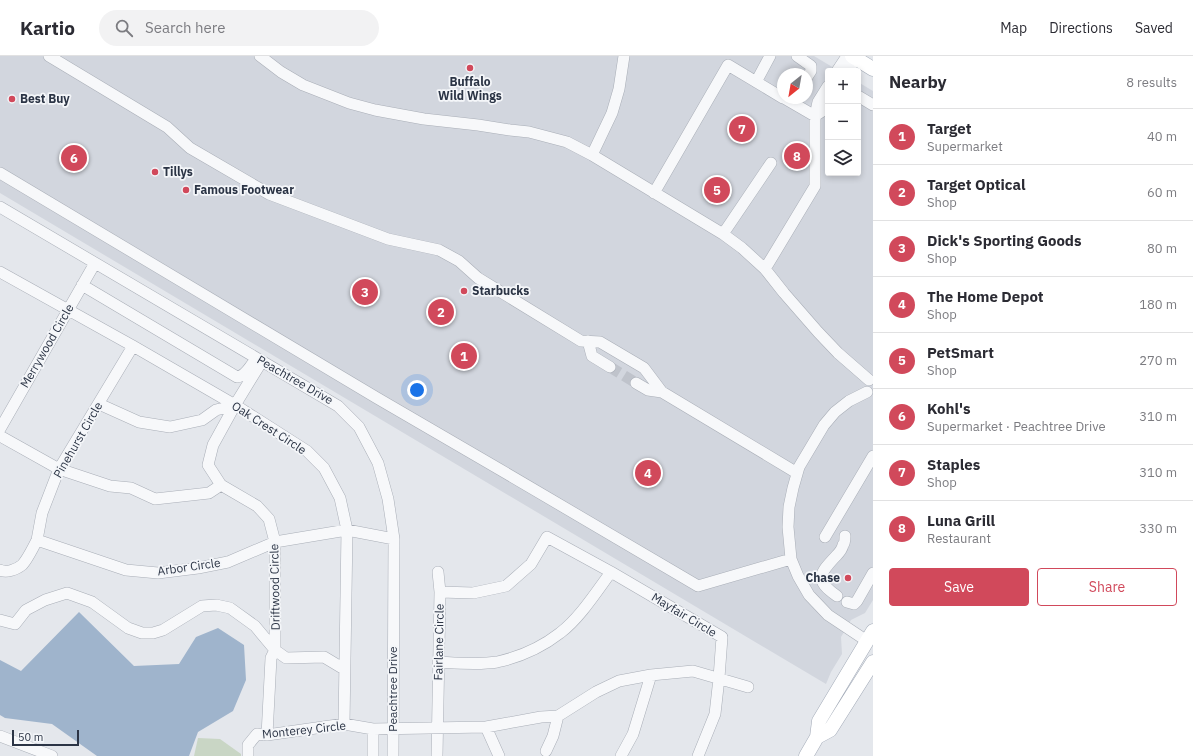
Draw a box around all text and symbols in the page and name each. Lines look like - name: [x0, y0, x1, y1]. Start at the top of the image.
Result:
- search box: [99, 10, 379, 46]
- text: Kartio: [20, 16, 75, 40]
- icon: search: [113, 17, 135, 39]
- text: Search here: [145, 18, 225, 37]
- text: Map: [1000, 19, 1027, 37]
- text: Directions: [1049, 19, 1113, 37]
- text: Saved: [1135, 19, 1173, 37]
- marker: Buffalo Wild Wings: [465, 63, 475, 73]
- north arrow: [777, 68, 813, 104]
- map controls: [825, 68, 861, 176]
- button: +: [825, 68, 861, 104]
- text: Nearby: [889, 71, 947, 93]
- place label: Buffalo Wild Wings: [438, 74, 502, 103]
- text: 8 results: [1126, 74, 1177, 91]
- place label: Best Buy: [20, 91, 70, 106]
- marker: Best Buy: [7, 94, 17, 104]
- button: −: [825, 104, 861, 140]
- pin: 7: [729, 114, 755, 144]
- text: Target: [927, 119, 971, 138]
- text: 1: [898, 128, 906, 145]
- text: 40 m: [1147, 128, 1177, 145]
- text: Supermarket: [927, 138, 1003, 155]
- button: layers: [825, 140, 861, 176]
- pin: 8: [784, 141, 810, 171]
- pin: 6: [61, 143, 87, 173]
- place label: Tillys: [163, 164, 193, 179]
- marker: Tillys: [150, 167, 160, 177]
- pin: 5: [704, 175, 730, 205]
- text: Target Optical: [927, 175, 1026, 194]
- place label: Famous Footwear: [194, 182, 294, 197]
- text: 2: [898, 184, 906, 201]
- text: 60 m: [1147, 184, 1177, 201]
- marker: Famous Footwear: [181, 185, 191, 195]
- text: Shop: [927, 194, 957, 211]
- text: Dick's Sporting Goods: [927, 231, 1082, 250]
- text: 3: [898, 240, 906, 257]
- text: 80 m: [1147, 240, 1177, 257]
- text: Shop: [927, 250, 957, 267]
- pin: 3: [352, 277, 378, 307]
- place label: Starbucks: [472, 283, 529, 298]
- marker: Starbucks: [459, 286, 469, 296]
- text: The Home Depot: [927, 287, 1044, 306]
- text: 4: [898, 296, 906, 313]
- text: 180 m: [1139, 296, 1177, 313]
- pin: 2: [428, 297, 454, 327]
- street label: Merrywood Circle: [16, 301, 77, 390]
- text: Shop: [927, 306, 957, 323]
- pin: 1: [451, 341, 477, 371]
- text: PetSmart: [927, 343, 994, 362]
- street label: Peachtree Drive: [255, 352, 336, 408]
- text: 5: [898, 352, 906, 369]
- text: 270 m: [1139, 352, 1177, 369]
- text: Shop: [927, 362, 957, 379]
- your location: [407, 380, 427, 400]
- street label: Oak Crest Circle: [229, 398, 310, 457]
- street label: Pinehurst Circle: [50, 399, 106, 480]
- text: Kohl's: [927, 399, 971, 418]
- text: 6: [898, 408, 906, 425]
- text: 310 m: [1139, 408, 1177, 425]
- text: Supermarket · Peachtree Drive: [927, 418, 1106, 435]
- text: Staples: [927, 455, 980, 474]
- pin: 4: [635, 458, 661, 488]
- text: 7: [898, 464, 906, 481]
- text: 310 m: [1139, 464, 1177, 481]
- text: Shop: [927, 474, 957, 491]
- text: Luna Grill: [927, 511, 995, 530]
- text: 8: [898, 520, 906, 537]
- text: 330 m: [1139, 520, 1177, 537]
- text: Restaurant: [927, 530, 991, 547]
- street label: Driftwood Circle: [266, 543, 283, 630]
- street label: Arbor Circle: [156, 555, 222, 578]
- button: Save: [889, 568, 1029, 606]
- button: Share: [1037, 568, 1177, 606]
- place label: Chase: [805, 570, 840, 585]
- marker: Chase: [843, 573, 853, 583]
- street label: Mayfair Circle: [649, 589, 720, 640]
- street label: Fairlane Circle: [430, 603, 447, 680]
- street label: Peachtree Drive: [385, 646, 400, 732]
- street label: Monterey Circle: [261, 718, 347, 741]
- scale bar: [12, 728, 79, 747]
- text: 50 m: [18, 730, 43, 744]

